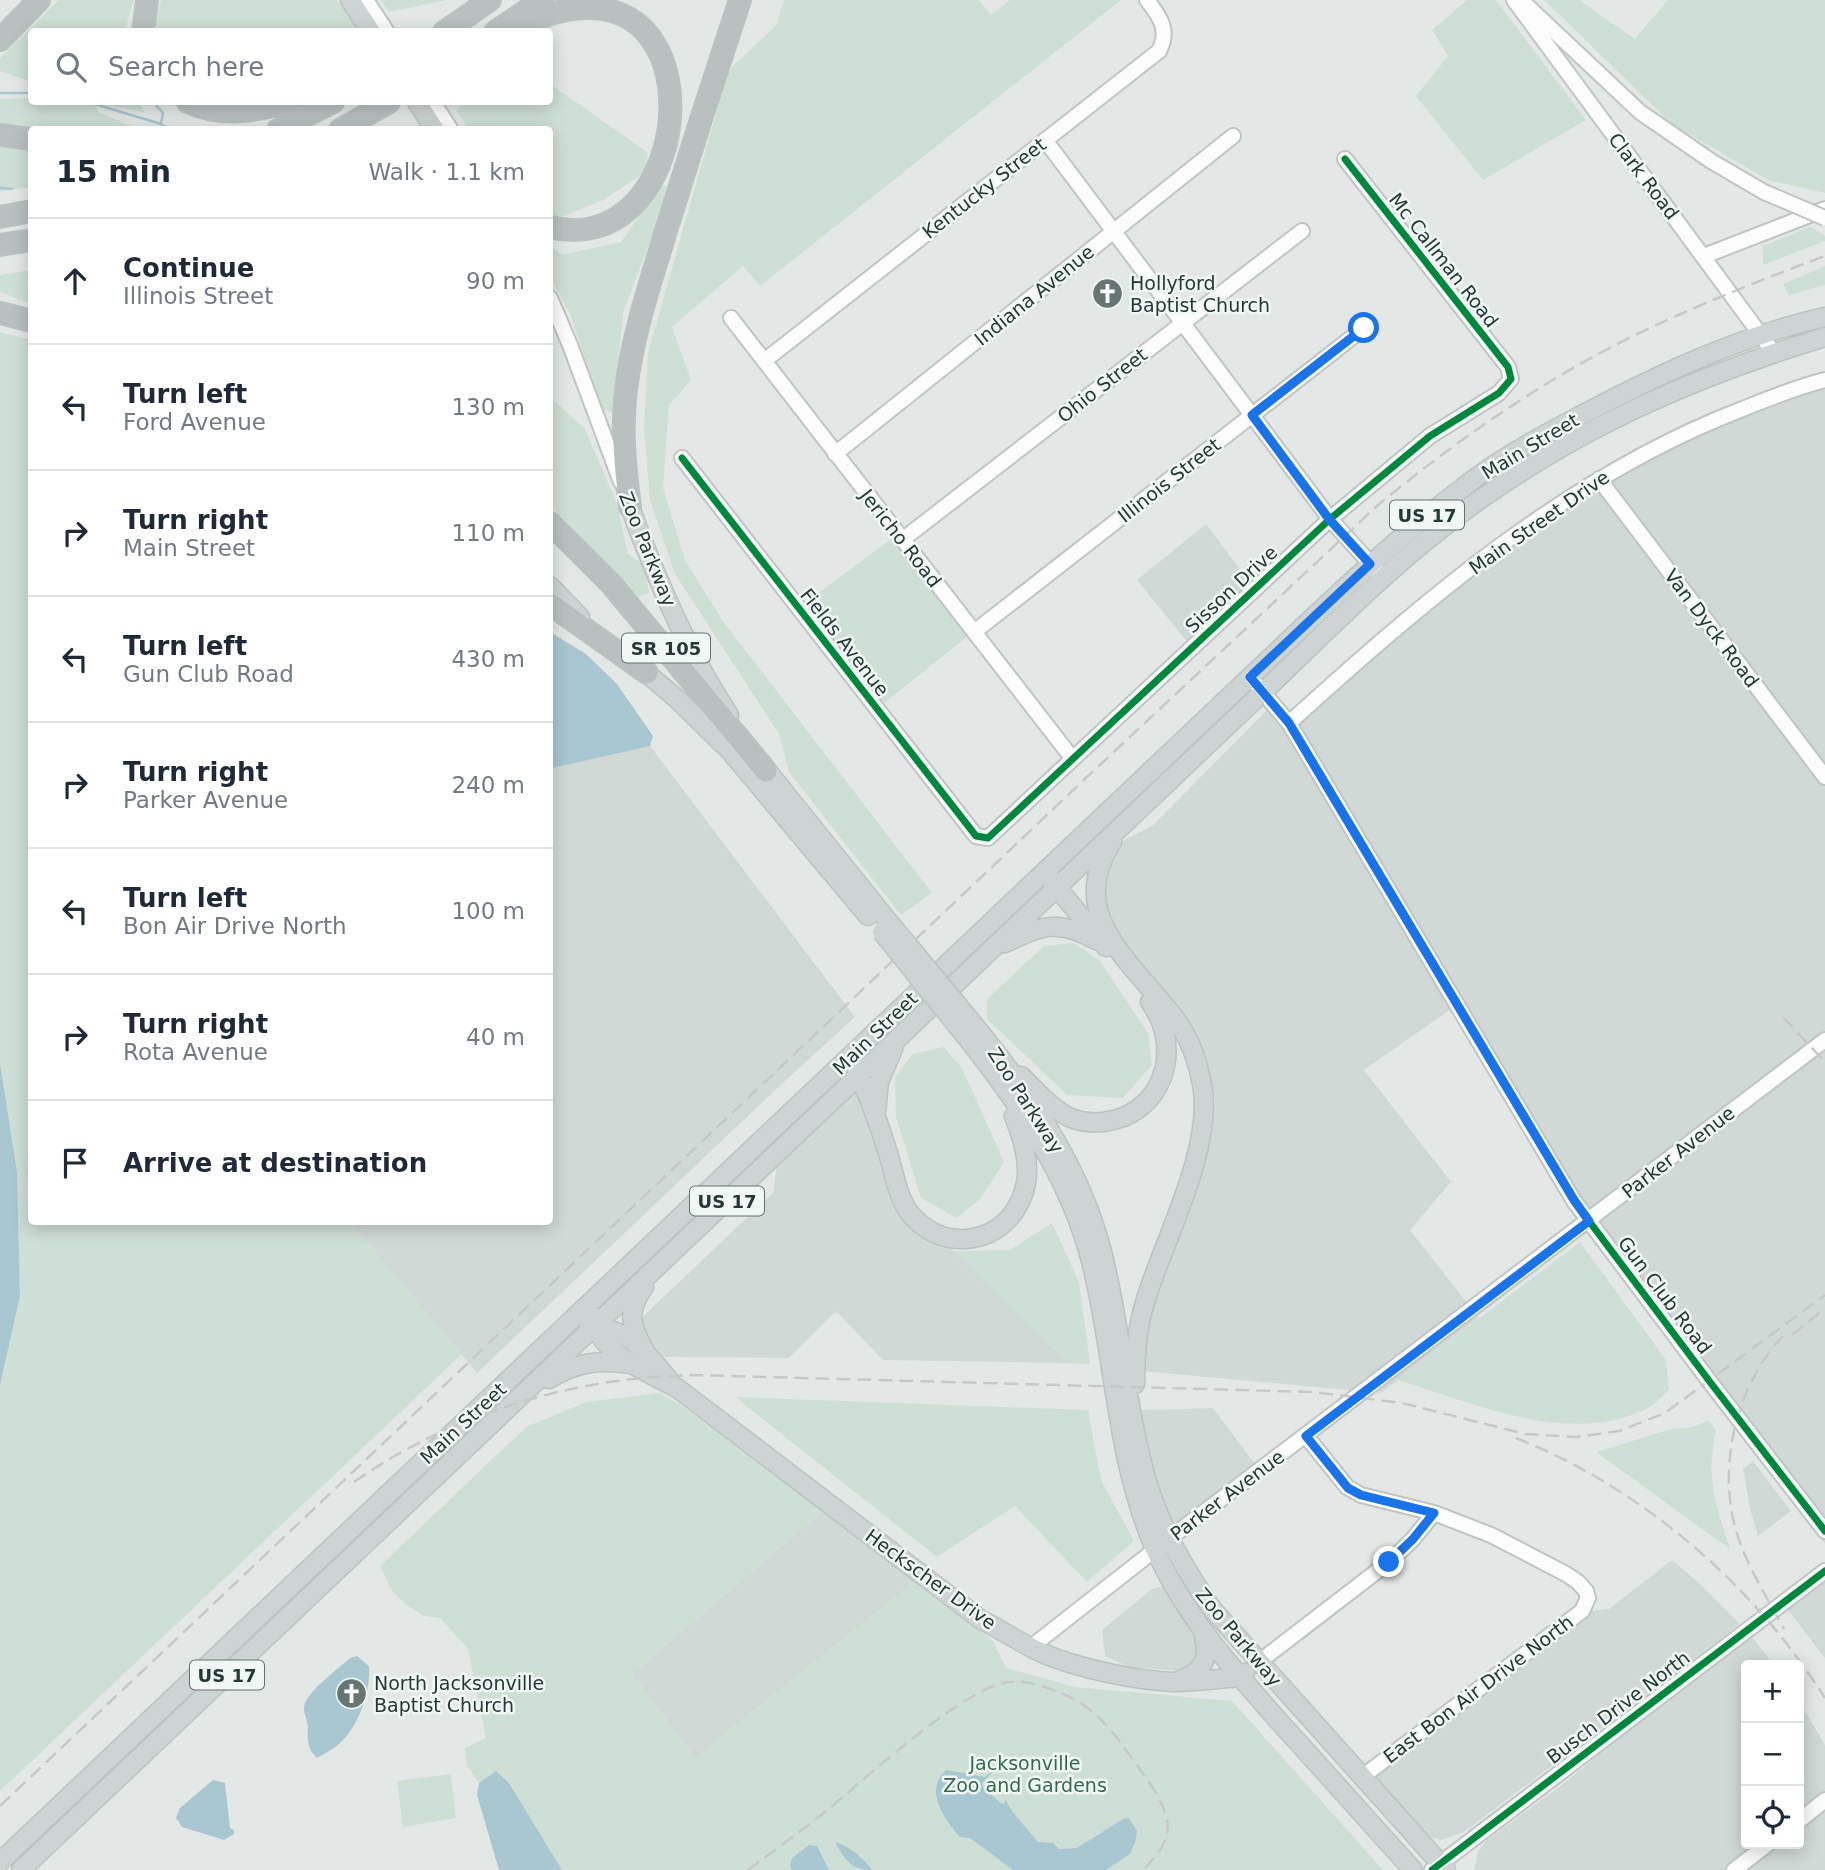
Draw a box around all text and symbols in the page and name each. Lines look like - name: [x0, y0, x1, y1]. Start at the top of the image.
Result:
- search box: [28, 28, 553, 105]
- icon: search: [52, 48, 90, 86]
- text: Search here: [108, 52, 264, 82]
- street label: Clark Road: [1604, 128, 1684, 224]
- street label: Kentucky Street: [918, 133, 1050, 243]
- text: 15 min: [56, 154, 171, 189]
- text: Walk · 1.1 km: [368, 159, 525, 185]
- street label: Mc Callman Road: [1385, 189, 1503, 331]
- street label: Indiana Avenue: [970, 240, 1098, 350]
- text: Continue: [123, 253, 254, 283]
- icon: ahead: [56, 262, 94, 300]
- text: 90 m: [466, 268, 525, 294]
- place label: Hollyford Baptist Church: [1130, 272, 1270, 316]
- church icon: Hollyford Baptist Church: [1090, 277, 1124, 311]
- text: Illinois Street: [123, 283, 273, 309]
- route start: [1348, 312, 1379, 343]
- street label: Ohio Street: [1053, 343, 1151, 427]
- text: Turn left: [123, 379, 247, 409]
- icon: left: [56, 388, 94, 426]
- text: 130 m: [451, 394, 525, 420]
- street label: Main Street: [1478, 408, 1582, 484]
- text: Ford Avenue: [123, 409, 266, 435]
- street label: Illinois Street: [1113, 433, 1225, 527]
- street label: Main Street Drive: [1465, 465, 1613, 579]
- street label: Jericho Road: [855, 484, 946, 591]
- street label: Zoo Parkway: [615, 488, 681, 610]
- road number: US 17: [1390, 500, 1464, 530]
- text: Turn right: [123, 505, 268, 535]
- icon: right: [56, 514, 94, 552]
- text: 110 m: [451, 520, 525, 546]
- text: Main Street: [123, 535, 255, 561]
- street label: Sisson Drive: [1181, 541, 1281, 637]
- street label: Van Dyck Road: [1660, 565, 1764, 691]
- street label: Fields Avenue: [796, 584, 894, 700]
- text: Turn left: [123, 631, 247, 661]
- road number: SR 105: [622, 634, 710, 662]
- icon: left: [56, 640, 94, 678]
- text: 430 m: [451, 646, 525, 672]
- text: Gun Club Road: [123, 661, 294, 687]
- text: Turn right: [123, 757, 268, 787]
- icon: right: [56, 766, 94, 804]
- text: 240 m: [451, 772, 525, 798]
- text: Parker Avenue: [123, 787, 288, 813]
- text: Turn left: [123, 883, 247, 913]
- icon: left: [56, 892, 94, 930]
- text: 100 m: [451, 898, 525, 924]
- text: Bon Air Drive North: [123, 913, 347, 939]
- street label: Main Street: [828, 987, 922, 1079]
- text: Turn right: [123, 1009, 268, 1039]
- icon: right: [56, 1018, 94, 1056]
- text: 40 m: [466, 1024, 525, 1050]
- text: Rota Avenue: [123, 1039, 268, 1065]
- street label: Zoo Parkway: [984, 1043, 1068, 1157]
- street label: Parker Avenue: [1617, 1101, 1739, 1203]
- icon: arrive: [56, 1144, 94, 1182]
- text: Arrive at destination: [123, 1148, 427, 1178]
- road number: US 17: [690, 1186, 764, 1216]
- street label: Gun Club Road: [1614, 1232, 1716, 1358]
- street label: Main Street: [416, 1378, 510, 1468]
- street label: Parker Avenue: [1166, 1445, 1288, 1545]
- street label: Heckscher Drive: [861, 1524, 1001, 1634]
- route end: [1373, 1546, 1404, 1577]
- street label: Zoo Parkway: [1191, 1583, 1287, 1691]
- street label: East Bon Air Drive North: [1379, 1610, 1577, 1768]
- street label: Busch Drive North: [1542, 1646, 1694, 1768]
- road number: US 17: [190, 1660, 264, 1690]
- map controls: [1741, 1660, 1804, 1849]
- button: +: [1741, 1660, 1804, 1723]
- place label: North Jacksonville Baptist Church: [374, 1672, 544, 1716]
- church icon: North Jacksonville Baptist Church: [334, 1677, 368, 1711]
- button: −: [1741, 1723, 1804, 1786]
- park label: Jacksonville Zoo and Gardens: [943, 1752, 1107, 1796]
- button: locate: [1741, 1786, 1804, 1849]

